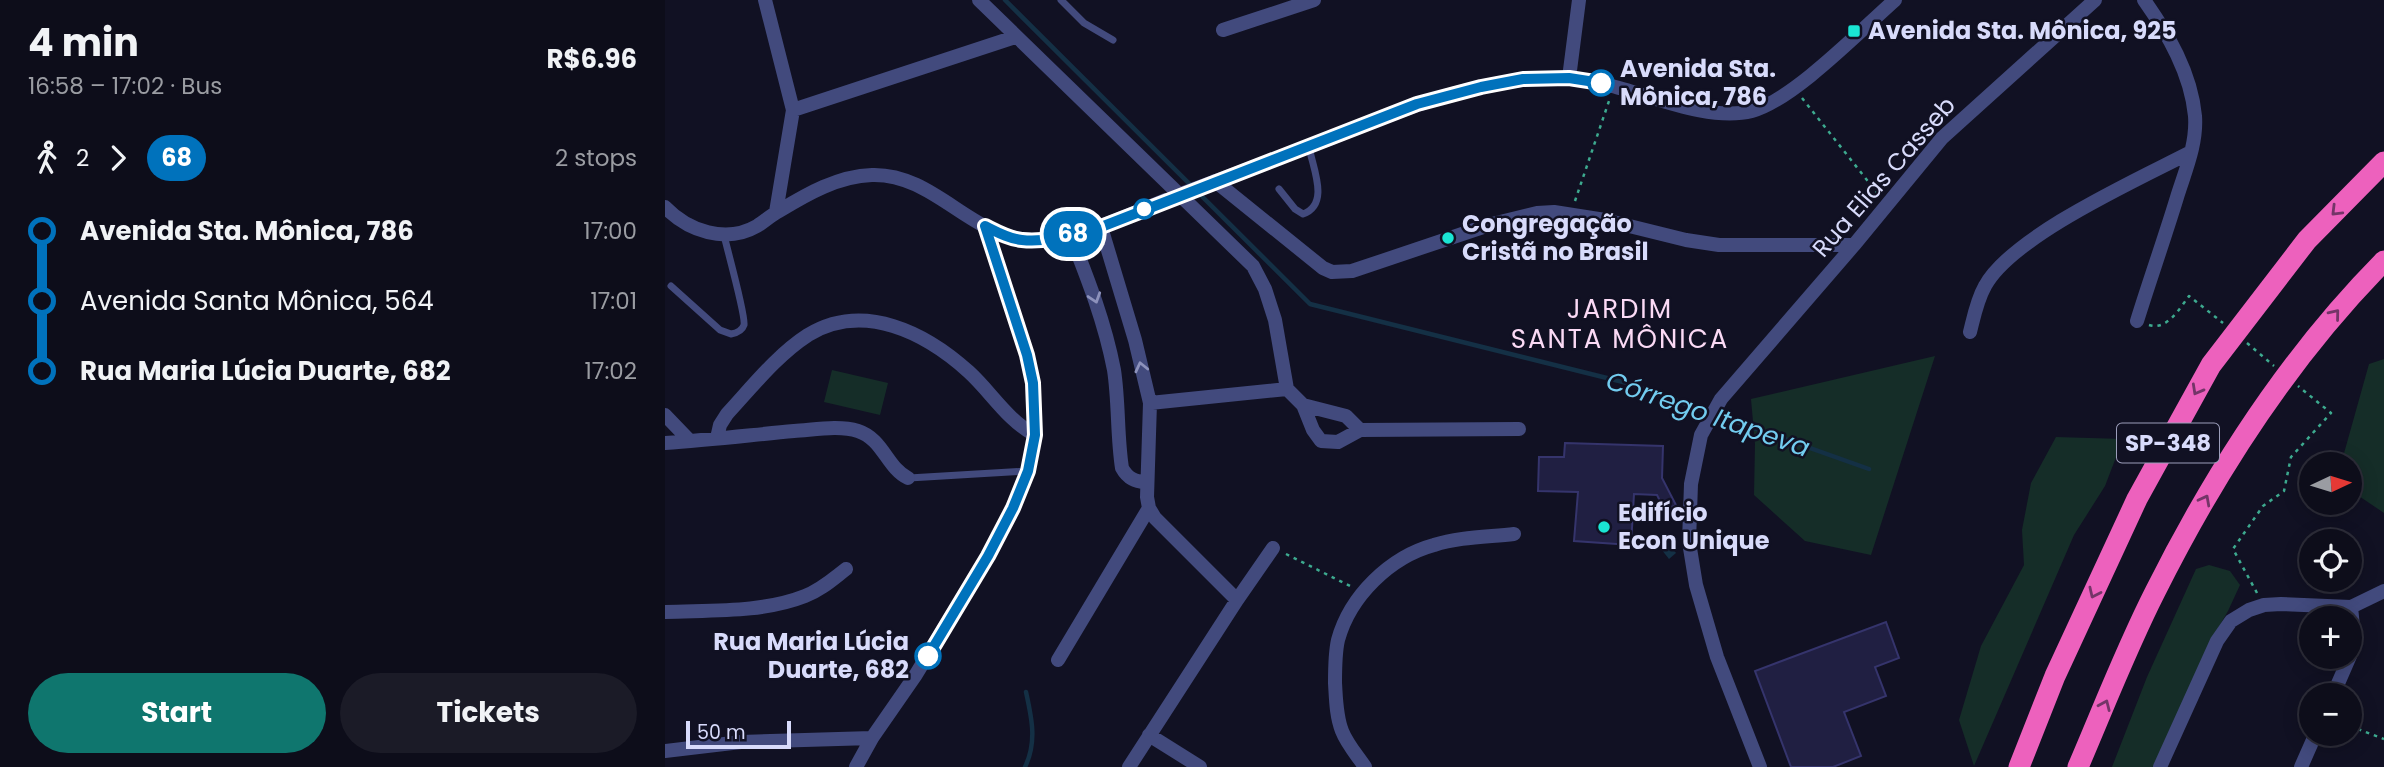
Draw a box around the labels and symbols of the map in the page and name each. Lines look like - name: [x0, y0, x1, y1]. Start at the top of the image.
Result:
- place label: Avenida Sta. Mônica, 925: [1868, 14, 2177, 47]
- marker: Avenida Sta. Mônica, 925: [1846, 23, 1862, 39]
- place label: Avenida Sta. Mônica, 786: [1620, 52, 1776, 113]
- marker: Avenida Sta. Mônica, 786: [1588, 70, 1614, 96]
- street label: Rua Elias Casseb: [1805, 89, 1963, 264]
- unlabelled marker: [1134, 199, 1154, 219]
- one-way arrow: [2331, 202, 2344, 215]
- place label: Congregação Cristã no Brasil: [1462, 207, 1649, 268]
- line badge: 68: [1041, 211, 1105, 257]
- marker: Congregação Cristã no Brasil: [1440, 230, 1456, 246]
- one-way arrow: [1087, 291, 1101, 304]
- district label: JARDIM SANTA MÔNICA: [1511, 291, 1729, 357]
- one-way arrow: [2327, 310, 2339, 323]
- one-way arrow: [1135, 361, 1149, 373]
- water label: Córrego Itapeva: [1601, 362, 1815, 466]
- one-way arrow: [2192, 383, 2205, 395]
- road number: SP-348: [2117, 424, 2219, 462]
- north arrow: [2299, 452, 2363, 514]
- one-way arrow: [2196, 495, 2210, 507]
- place label: Edifício Econ Unique: [1618, 496, 1770, 557]
- marker: Edifício Econ Unique: [1596, 519, 1612, 535]
- one-way arrow: [2088, 586, 2102, 598]
- place label: Rua Maria Lúcia Duarte, 682: [713, 625, 909, 686]
- marker: Rua Maria Lúcia Duarte, 682: [915, 643, 941, 669]
- one-way arrow: [2097, 699, 2111, 712]
- scale bar: [686, 718, 791, 750]

